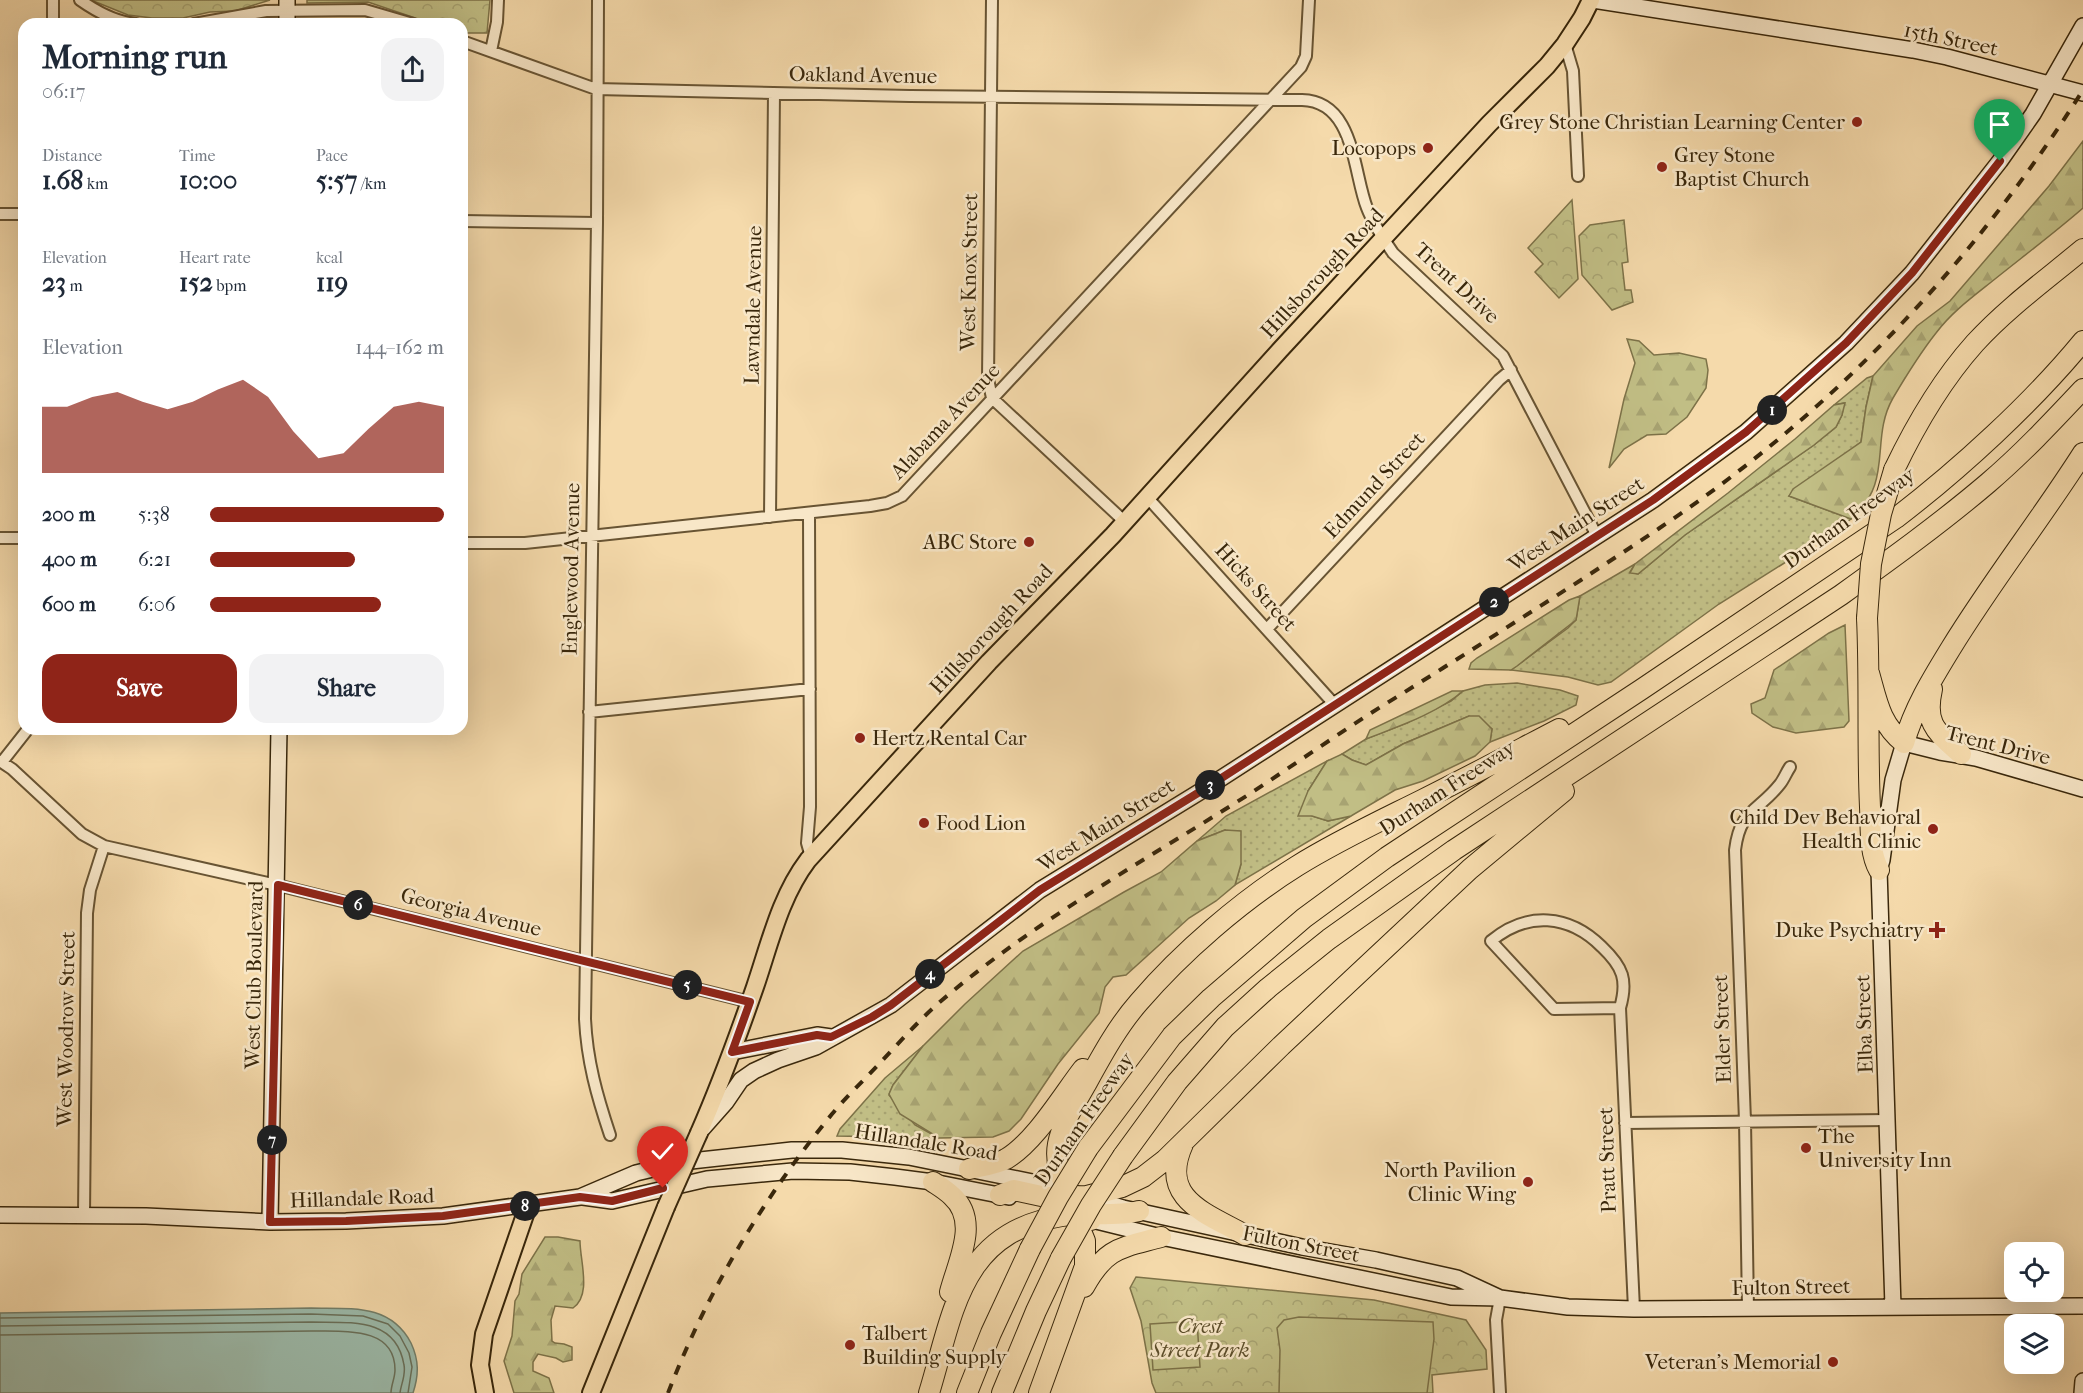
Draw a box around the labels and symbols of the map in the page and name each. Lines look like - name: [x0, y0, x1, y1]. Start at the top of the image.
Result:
- street label: 15th Street: [1902, 17, 2001, 61]
- street label: Oakland Avenue: [789, 62, 937, 88]
- pin: [1974, 99, 2025, 161]
- place label: Grey Stone Christian Learning Center: [1499, 110, 1845, 134]
- marker: Grey Stone Christian Learning Center: [1850, 115, 1864, 129]
- place label: Locopops: [1331, 136, 1416, 160]
- marker: Locopops: [1421, 141, 1435, 155]
- place label: Grey Stone Baptist Church: [1674, 143, 1810, 191]
- marker: Grey Stone Baptist Church: [1655, 160, 1669, 174]
- street label: West Knox Street: [956, 192, 982, 352]
- street label: Hillsborough Road: [1256, 203, 1389, 343]
- street label: Lawndale Avenue: [740, 225, 766, 385]
- street label: Trent Drive: [1410, 238, 1504, 328]
- street label: Alabama Avenue: [885, 358, 1005, 485]
- pin: 1: [1757, 395, 1787, 425]
- street label: Edmund Street: [1319, 426, 1430, 543]
- street label: Durham Freeway: [1779, 462, 1920, 574]
- street label: West Main Street: [1503, 471, 1649, 577]
- street label: Englewood Avenue: [557, 483, 585, 655]
- place label: ABC Store: [922, 530, 1017, 554]
- marker: ABC Store: [1022, 535, 1036, 549]
- street label: Hicks Street: [1210, 538, 1302, 636]
- street label: Hillsborough Road: [925, 559, 1058, 699]
- pin: 2: [1479, 587, 1509, 617]
- street label: Trent Drive: [1943, 720, 2053, 770]
- place label: Hertz Rental Car: [872, 726, 1027, 750]
- marker: Hertz Rental Car: [853, 731, 867, 745]
- street label: Durham Freeway: [1375, 735, 1520, 841]
- pin: 3: [1195, 770, 1225, 800]
- street label: West Main Street: [1032, 773, 1179, 877]
- place label: Child Dev Behavioral Health Clinic: [1729, 805, 1921, 853]
- place label: Food Lion: [936, 811, 1026, 835]
- marker: Food Lion: [917, 816, 931, 830]
- marker: Child Dev Behavioral Health Clinic: [1926, 822, 1940, 836]
- street label: West Club Boulevard: [240, 880, 268, 1070]
- street label: Georgia Avenue: [398, 883, 544, 941]
- pin: 6: [343, 890, 373, 920]
- place label: Duke Psychiatry: [1775, 918, 1925, 942]
- marker: Duke Psychiatry: [1928, 921, 1946, 939]
- street label: West Woodrow Street: [52, 930, 80, 1128]
- pin: 4: [915, 959, 945, 989]
- pin: 5: [672, 970, 702, 1000]
- street label: Elder Street: [1708, 974, 1736, 1084]
- street label: Elba Street: [1850, 974, 1878, 1074]
- street label: Durham Freeway: [1029, 1047, 1139, 1190]
- street label: Pratt Street: [1593, 1106, 1621, 1214]
- street label: Hillandale Road: [853, 1119, 1000, 1165]
- place label: The University Inn: [1818, 1124, 1951, 1172]
- pin: 7: [257, 1125, 287, 1155]
- pin: [637, 1126, 688, 1188]
- marker: The University Inn: [1799, 1141, 1813, 1155]
- place label: North Pavilion Clinic Wing: [1384, 1158, 1517, 1206]
- marker: North Pavilion Clinic Wing: [1521, 1175, 1535, 1189]
- street label: Hillandale Road: [289, 1183, 435, 1213]
- pin: 8: [510, 1191, 540, 1221]
- street label: Fulton Street: [1240, 1221, 1362, 1267]
- street label: Fulton Street: [1731, 1274, 1851, 1300]
- park label: Crest Street Park: [1150, 1314, 1249, 1362]
- place label: Talbert Building Supply: [862, 1321, 1008, 1369]
- marker: Talbert Building Supply: [843, 1338, 857, 1352]
- place label: Veteran's Memorial: [1644, 1350, 1821, 1374]
- marker: Veteran's Memorial: [1826, 1355, 1840, 1369]

